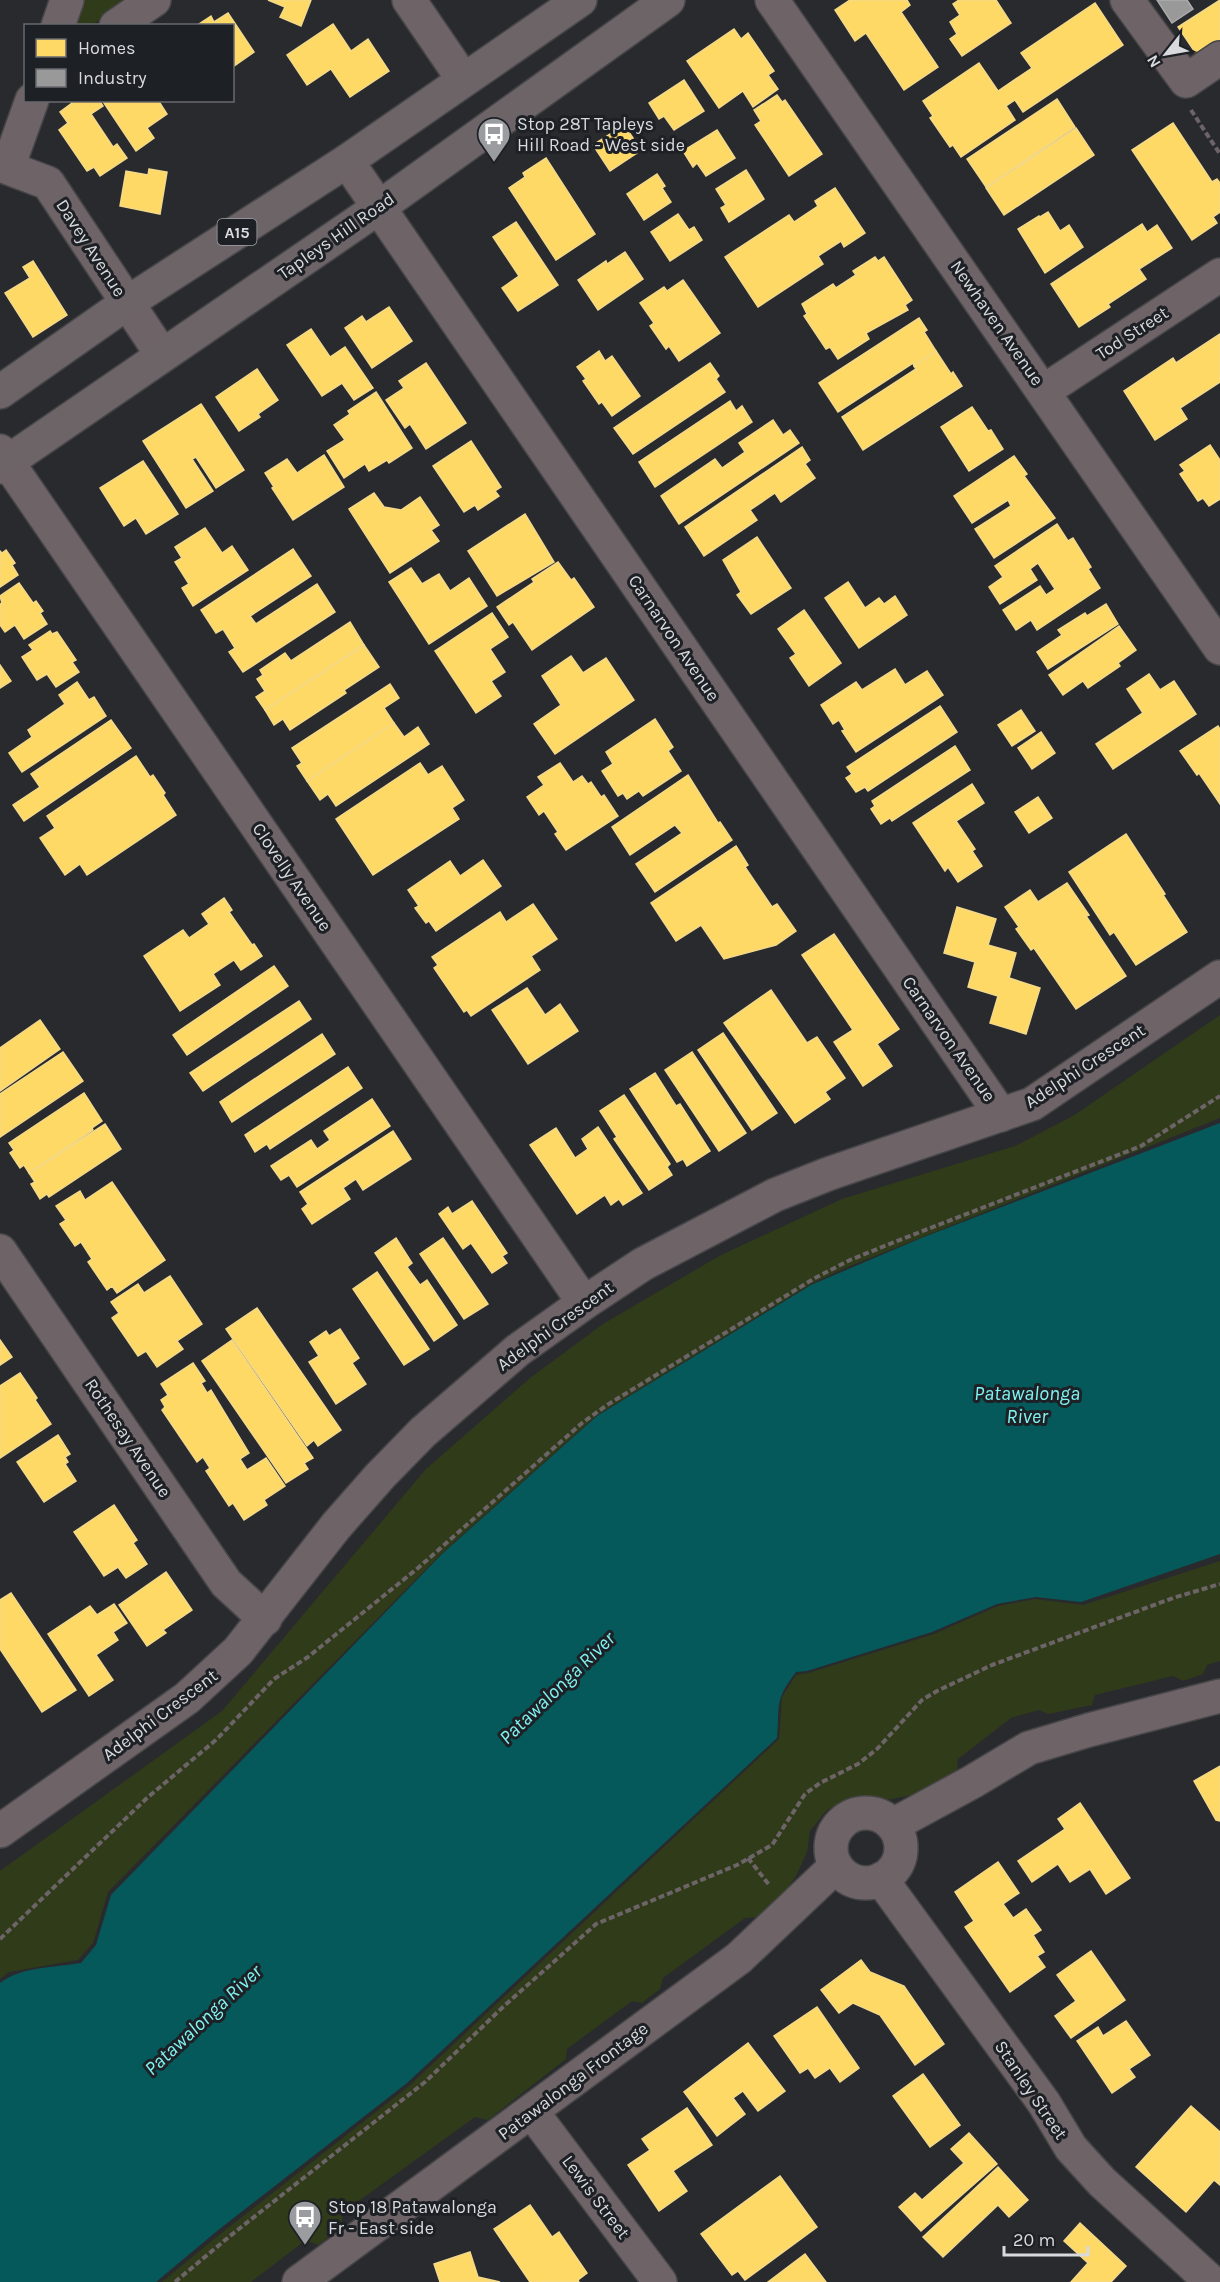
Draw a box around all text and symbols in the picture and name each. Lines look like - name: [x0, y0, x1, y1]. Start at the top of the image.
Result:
- legend: [24, 24, 234, 102]
- north arrow: [1136, 24, 1196, 84]
- text: Homes: [78, 37, 135, 59]
- text: N: [1142, 52, 1165, 71]
- text: Industry: [78, 67, 147, 89]
- place label: Stop 28T Tapleys Hill Road - West side: [517, 113, 685, 156]
- bus stop icon: Stop 28T Tapleys Hill Road - West side: [476, 116, 512, 163]
- street label: Tapleys Hill Road: [273, 188, 399, 284]
- street label: Davey Avenue: [51, 195, 131, 301]
- road number: A15: [218, 219, 256, 245]
- street label: Newhaven Avenue: [946, 256, 1048, 390]
- street label: Tod Street: [1092, 301, 1172, 364]
- street label: Carnarvon Avenue: [624, 571, 724, 705]
- street label: Clovelly Avenue: [248, 819, 336, 935]
- street label: Carnarvon Avenue: [898, 972, 1000, 1106]
- street label: Adelphi Crescent: [1021, 1019, 1149, 1113]
- street label: Adelphi Crescent: [492, 1276, 618, 1376]
- street label: Rothesay Avenue: [80, 1374, 176, 1502]
- water label: Patawalonga River: [974, 1382, 1080, 1428]
- water label: Patawalonga River: [494, 1626, 620, 1749]
- street label: Adelphi Crescent: [98, 1664, 222, 1766]
- water label: Patawalonga River: [140, 1959, 267, 2080]
- street label: Patawalonga Frontage: [494, 2017, 652, 2145]
- street label: Stanley Street: [990, 2036, 1072, 2144]
- street label: Lewis Street: [557, 2151, 635, 2243]
- place label: Stop 18 Patawalonga Fr - East side: [328, 2196, 497, 2239]
- bus stop icon: Stop 18 Patawalonga Fr - East side: [287, 2199, 323, 2246]
- scale bar: [1004, 2219, 1088, 2257]
- text: 20 m: [1013, 2229, 1055, 2251]

